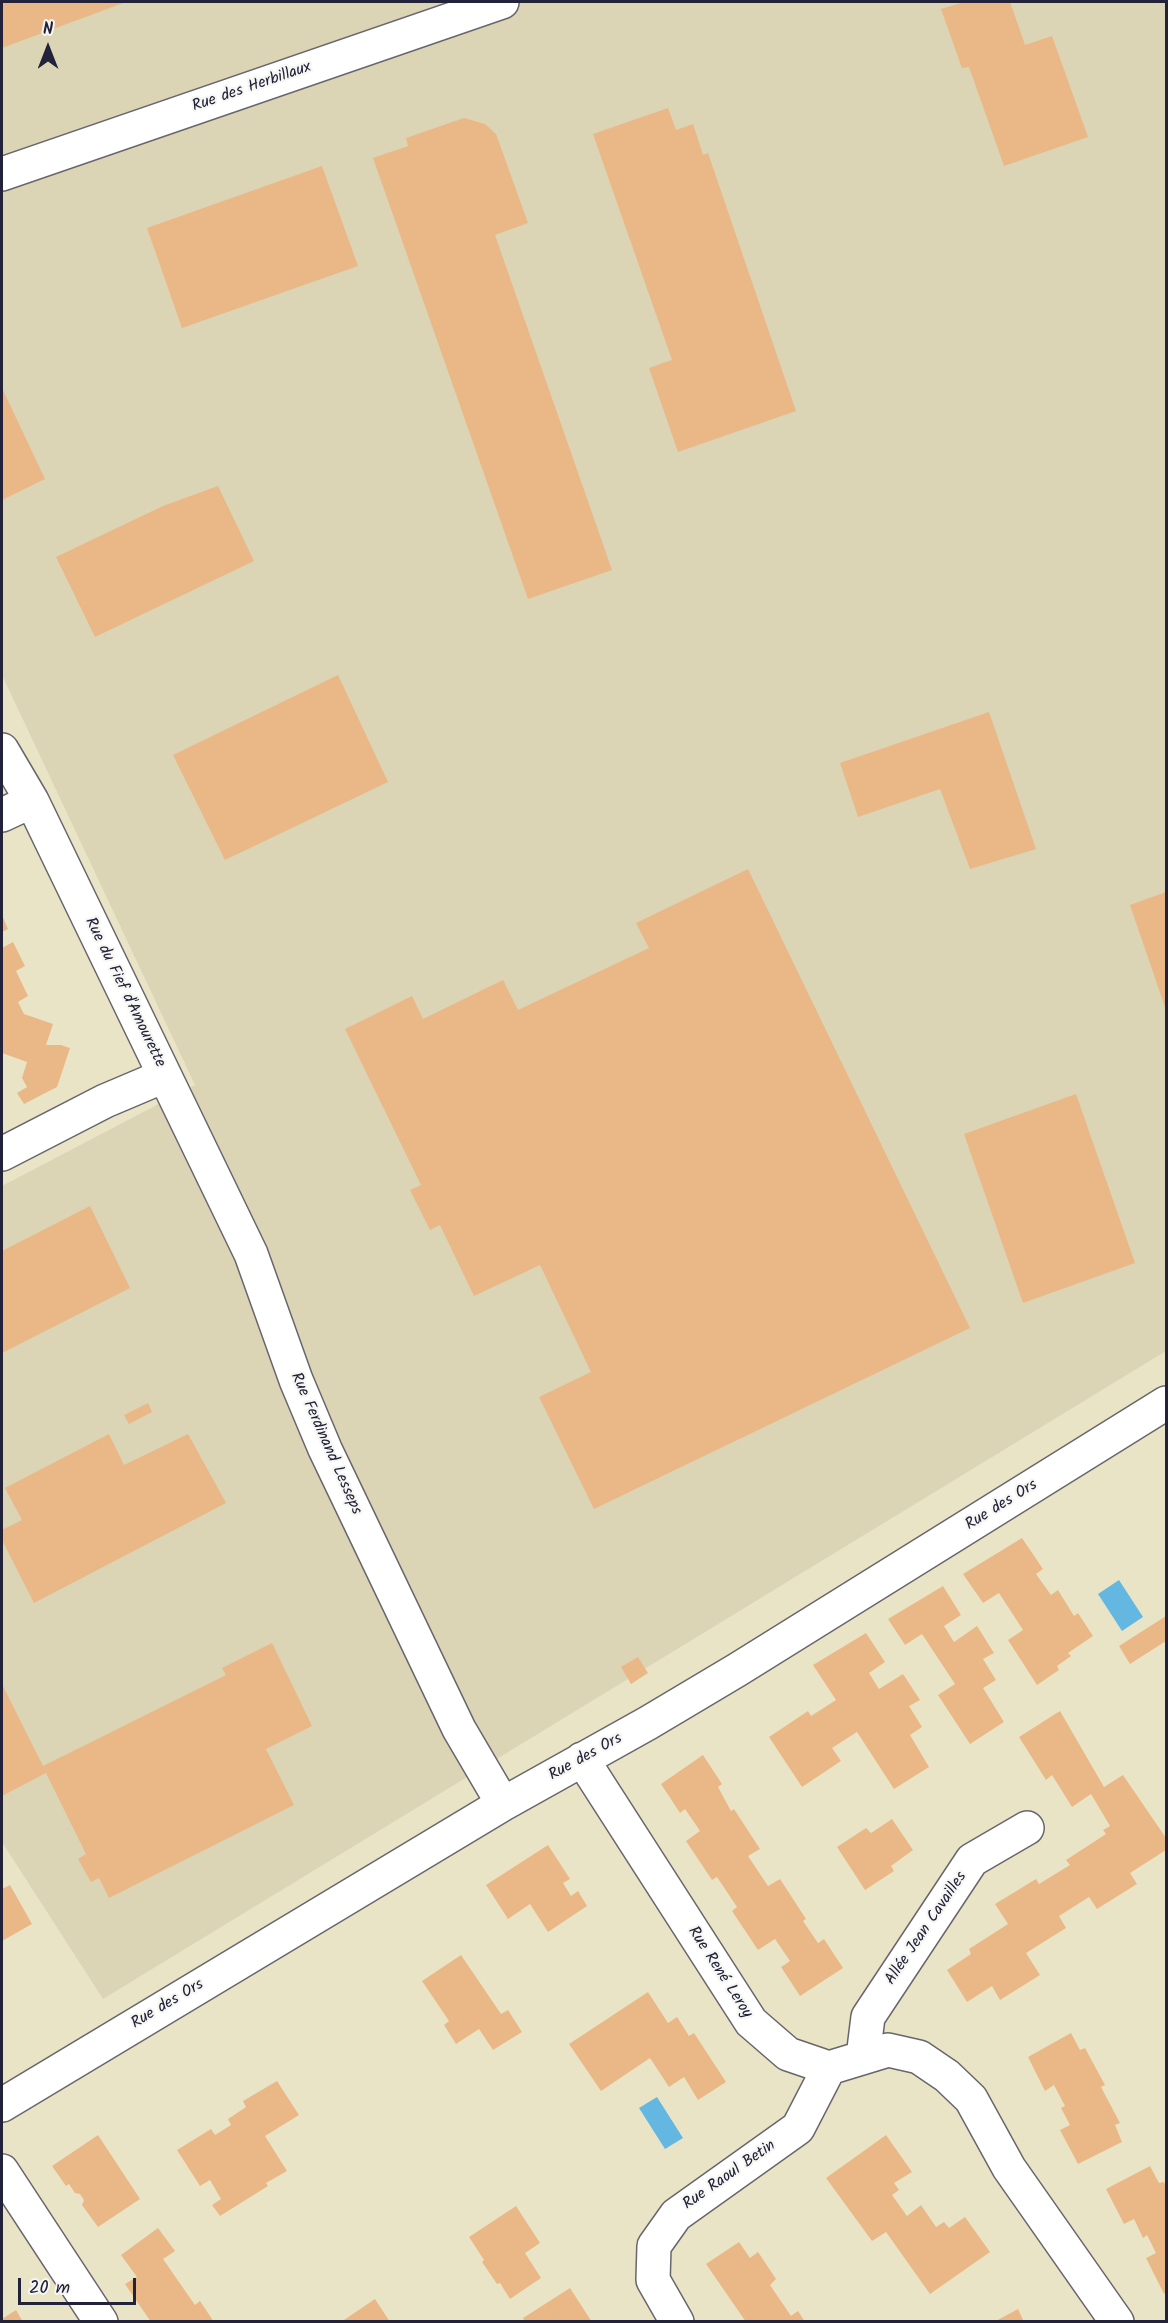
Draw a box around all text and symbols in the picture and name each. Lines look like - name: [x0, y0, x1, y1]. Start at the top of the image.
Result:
- text: N: [43, 17, 53, 42]
- north arrow: [18, 18, 78, 78]
- street label: Rue des Herbillaux: [190, 59, 314, 117]
- street label: Rue du Fief d'Amourette: [79, 915, 169, 1071]
- street label: Rue Ferdinand Lesseps: [285, 1370, 365, 1518]
- street label: Rue des Ors: [963, 1476, 1041, 1536]
- street label: Rue des Ors: [546, 1730, 626, 1786]
- street label: Allée Jean Cavailles: [882, 1869, 972, 1989]
- street label: Rue René Leroy: [682, 1924, 756, 2022]
- street label: Rue des Ors: [128, 1976, 208, 2034]
- street label: Rue Raoul Betin: [680, 2137, 780, 2215]
- scale bar: [21, 2266, 140, 2304]
- text: 20 m: [29, 2274, 70, 2303]

